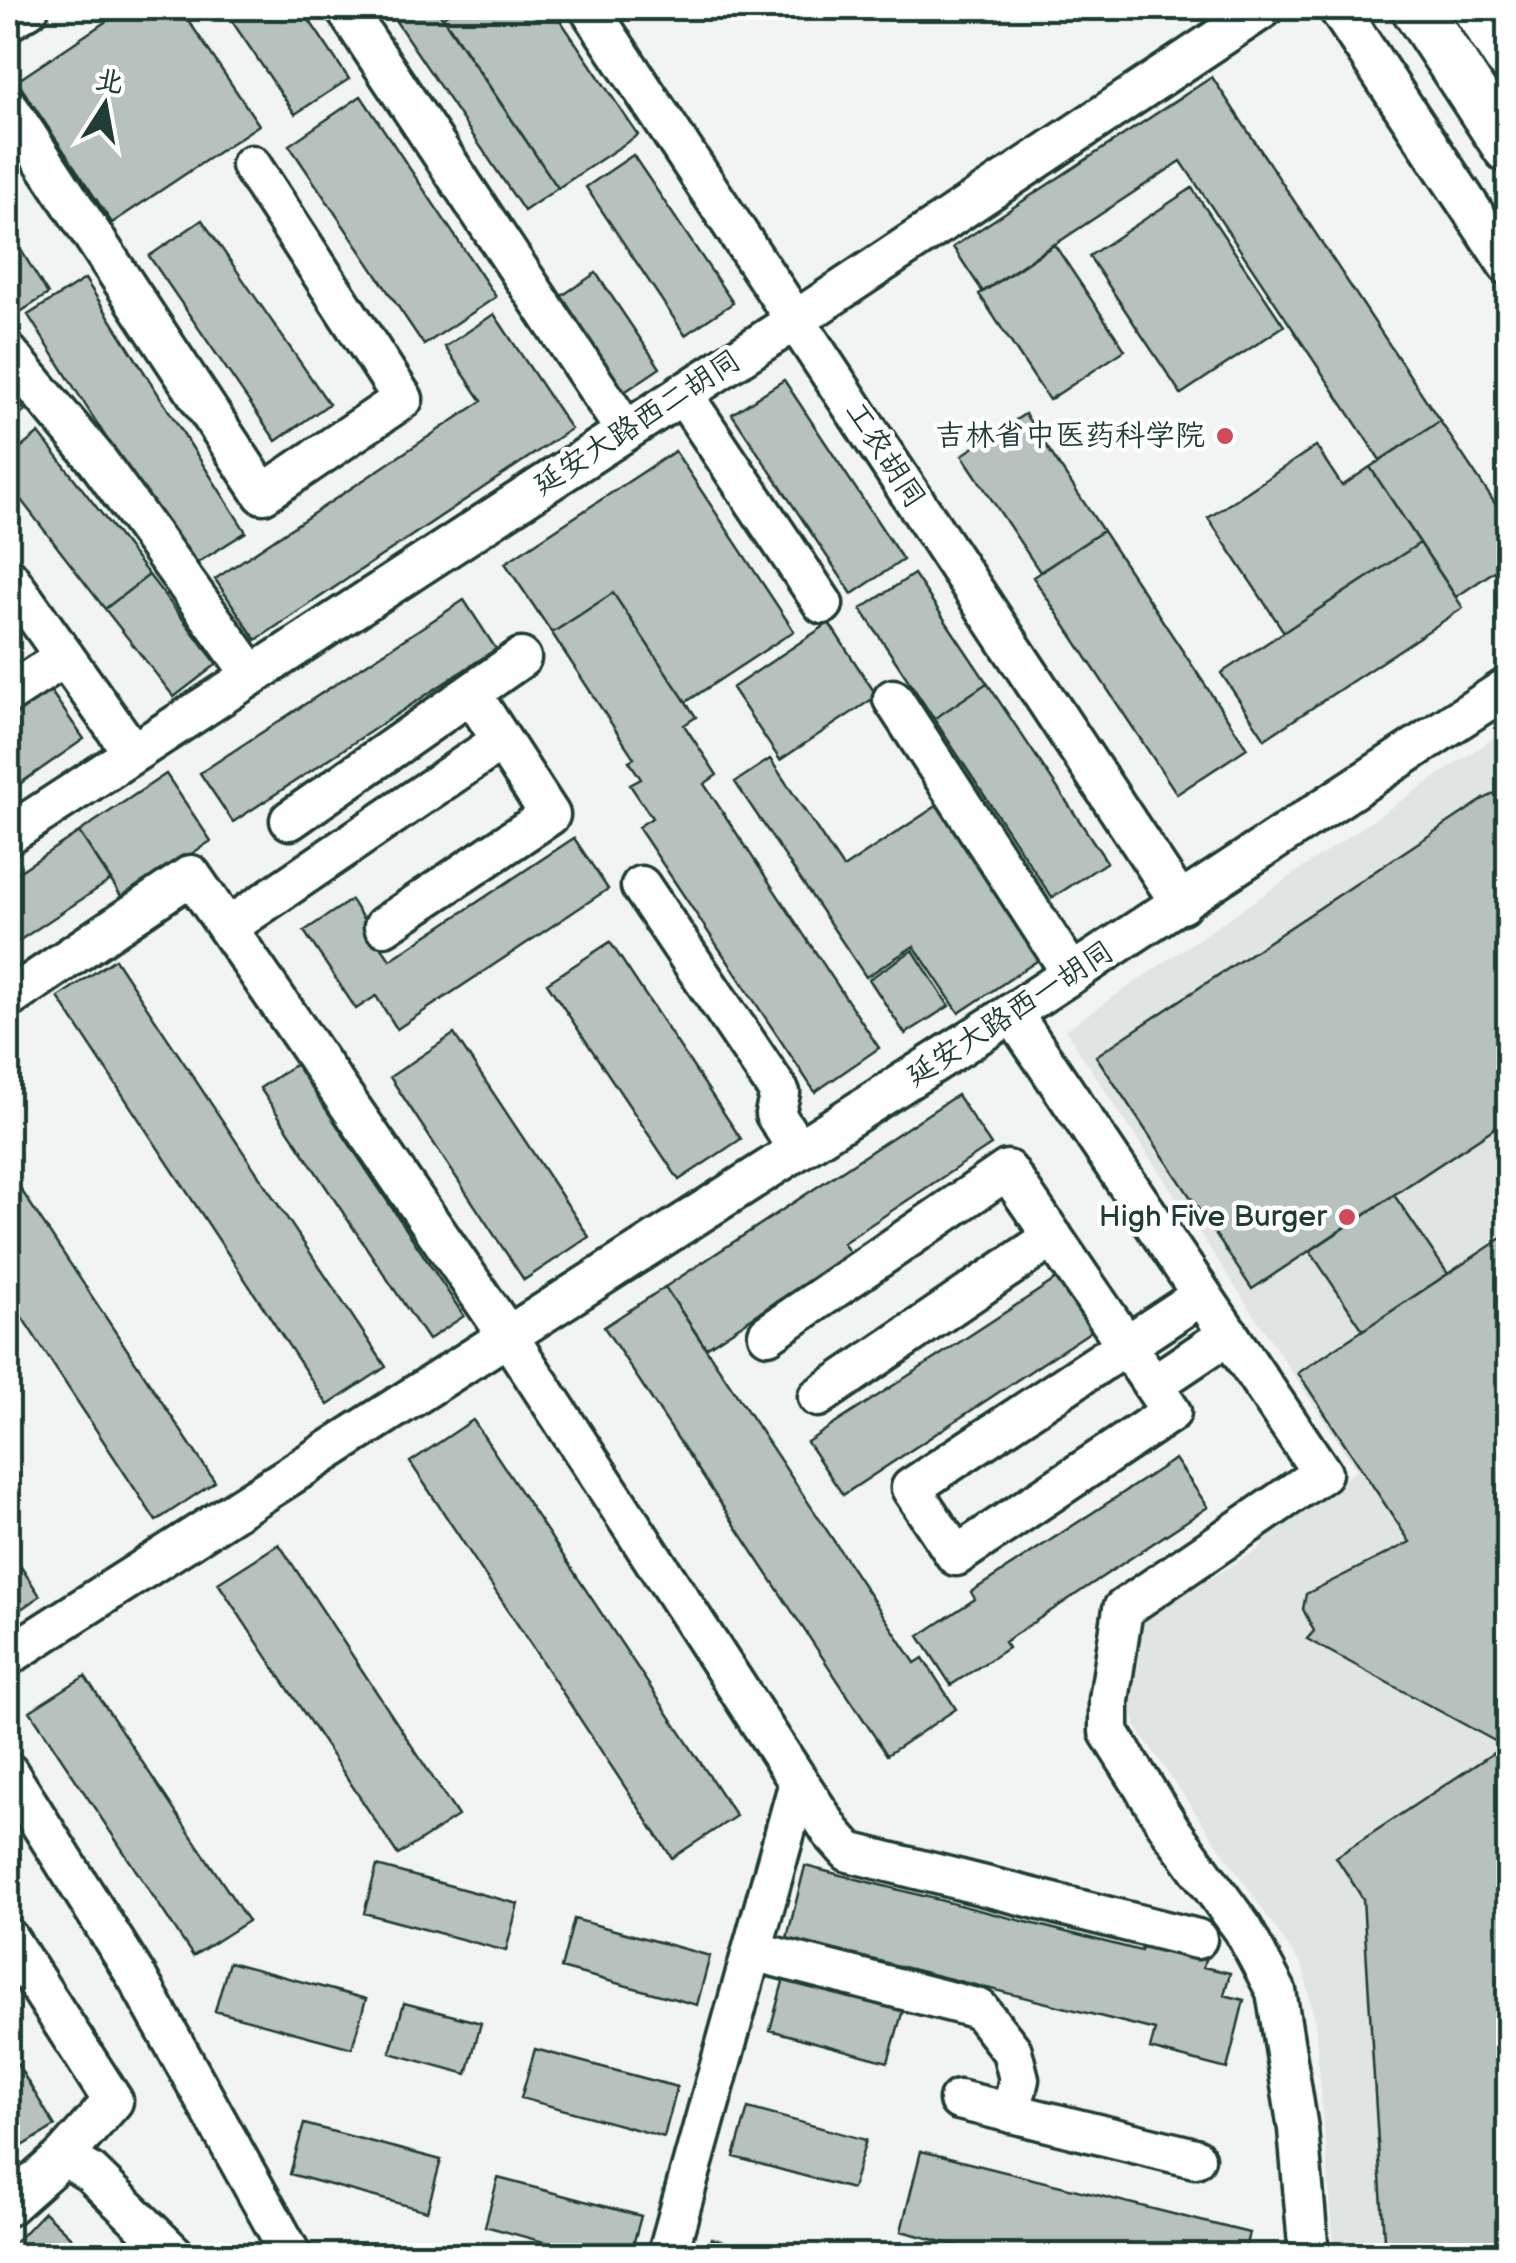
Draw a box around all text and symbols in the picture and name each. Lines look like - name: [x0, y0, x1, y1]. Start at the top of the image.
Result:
- north arrow: [55, 55, 155, 155]
- text: 北: [93, 63, 126, 101]
- street label: 延安大路西二胡同: [527, 343, 747, 503]
- street label: 工农胡同: [837, 395, 933, 515]
- place label: 吉林省中医药科学院: [935, 418, 1205, 454]
- marker: 吉林省中医药科学院: [1214, 425, 1236, 447]
- street label: 延安大路西一胡同: [900, 934, 1120, 1094]
- place label: High Five Burger: [1099, 1199, 1328, 1235]
- marker: High Five Burger: [1336, 1206, 1358, 1228]

